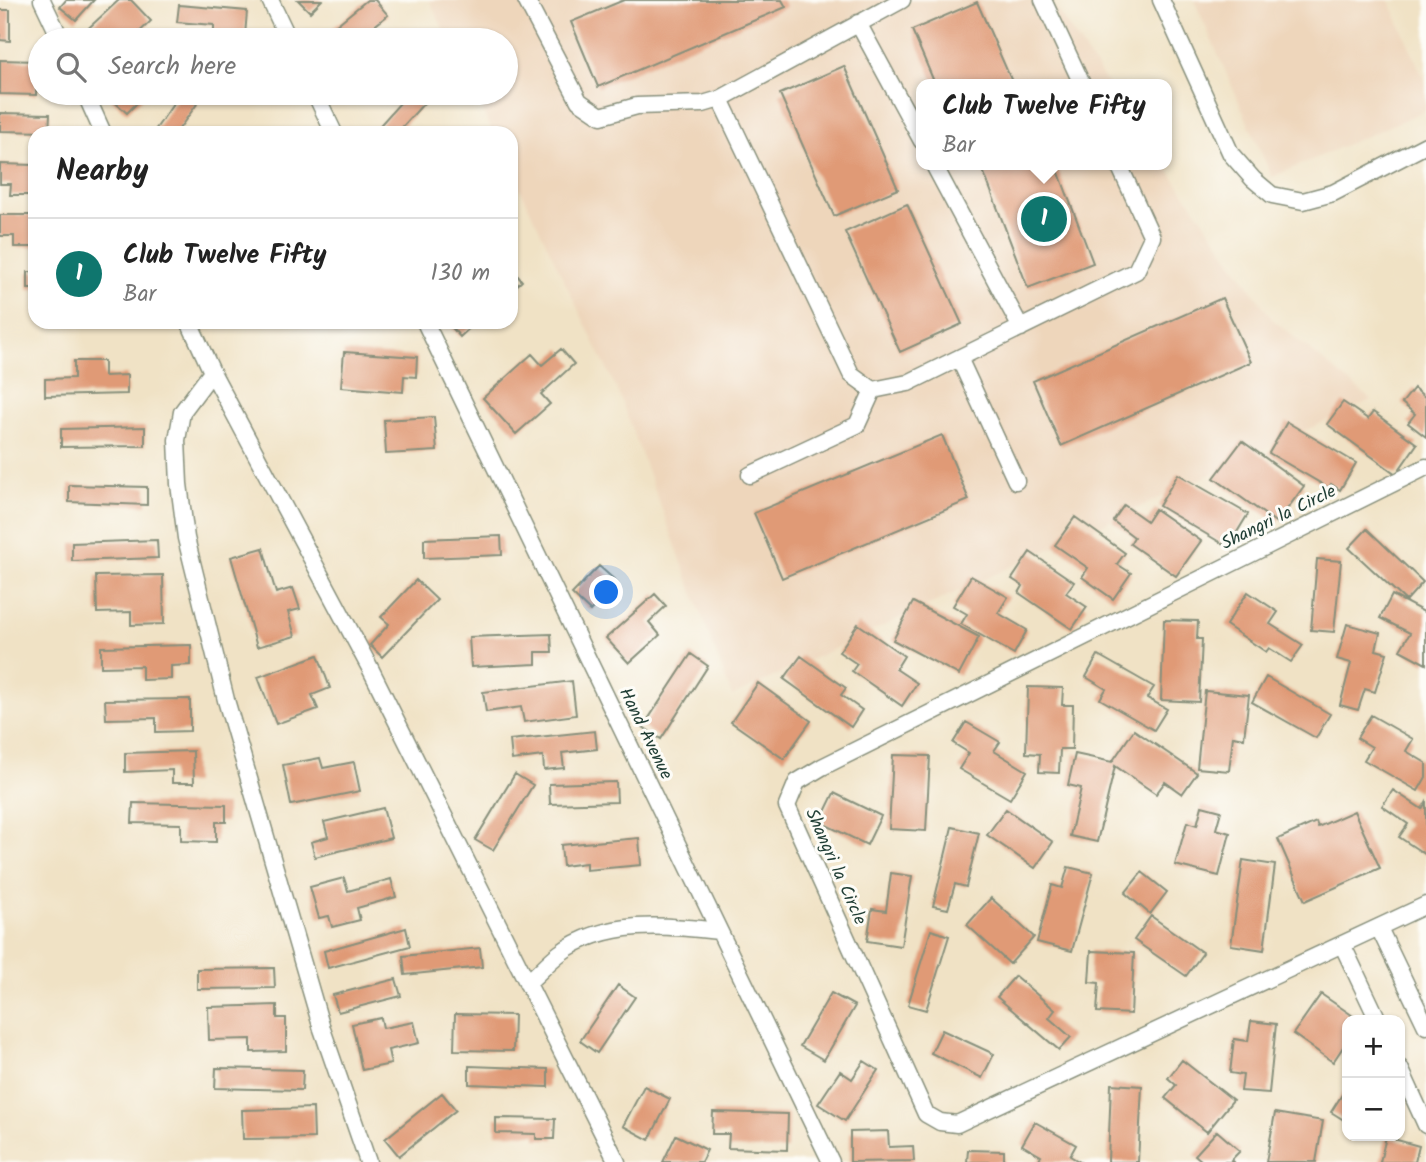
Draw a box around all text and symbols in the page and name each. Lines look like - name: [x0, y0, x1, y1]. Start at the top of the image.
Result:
- search box: [28, 28, 518, 105]
- text: Search here: [108, 46, 236, 88]
- icon: search: [52, 48, 90, 86]
- popup: [916, 79, 1172, 170]
- text: Club Twelve Fifty: [942, 86, 1146, 128]
- text: Bar: [942, 128, 975, 164]
- text: Nearby: [56, 148, 148, 196]
- pin: 1: [1021, 193, 1067, 245]
- text: Club Twelve Fifty: [123, 235, 327, 277]
- text: 1: [76, 256, 82, 292]
- text: 130 m: [431, 256, 490, 292]
- text: Bar: [123, 277, 156, 313]
- street label: Shangri la Circle: [1217, 478, 1341, 558]
- your location: [589, 575, 623, 609]
- street label: Hand Avenue: [610, 683, 680, 785]
- street label: Shangri la Circle: [796, 804, 874, 930]
- map controls: [1342, 1015, 1405, 1141]
- button: +: [1342, 1015, 1405, 1078]
- button: −: [1342, 1078, 1405, 1141]

